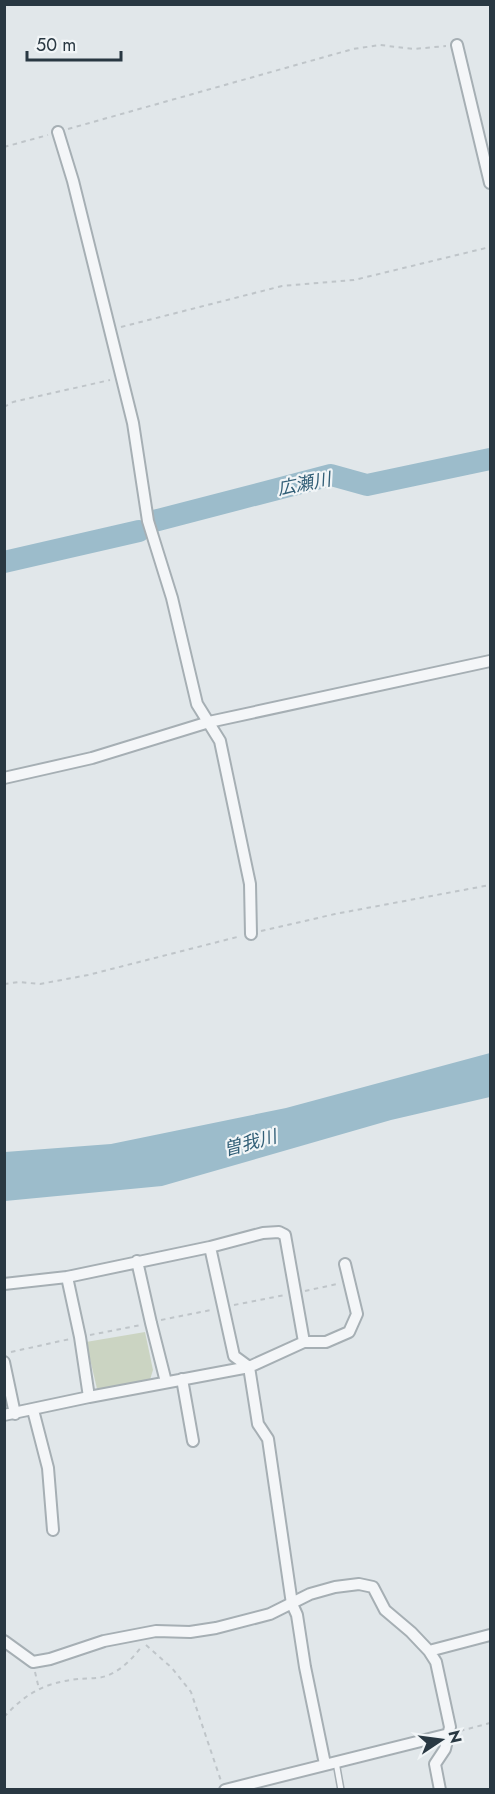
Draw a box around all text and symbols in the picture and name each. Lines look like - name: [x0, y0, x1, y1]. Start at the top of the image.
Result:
- scale bar: [27, 24, 122, 62]
- text: 50 m: [36, 32, 76, 58]
- water label: 広瀬川: [275, 466, 335, 502]
- water label: 曽我川: [221, 1123, 281, 1163]
- north arrow: [411, 1710, 471, 1770]
- text: N: [442, 1728, 468, 1746]

